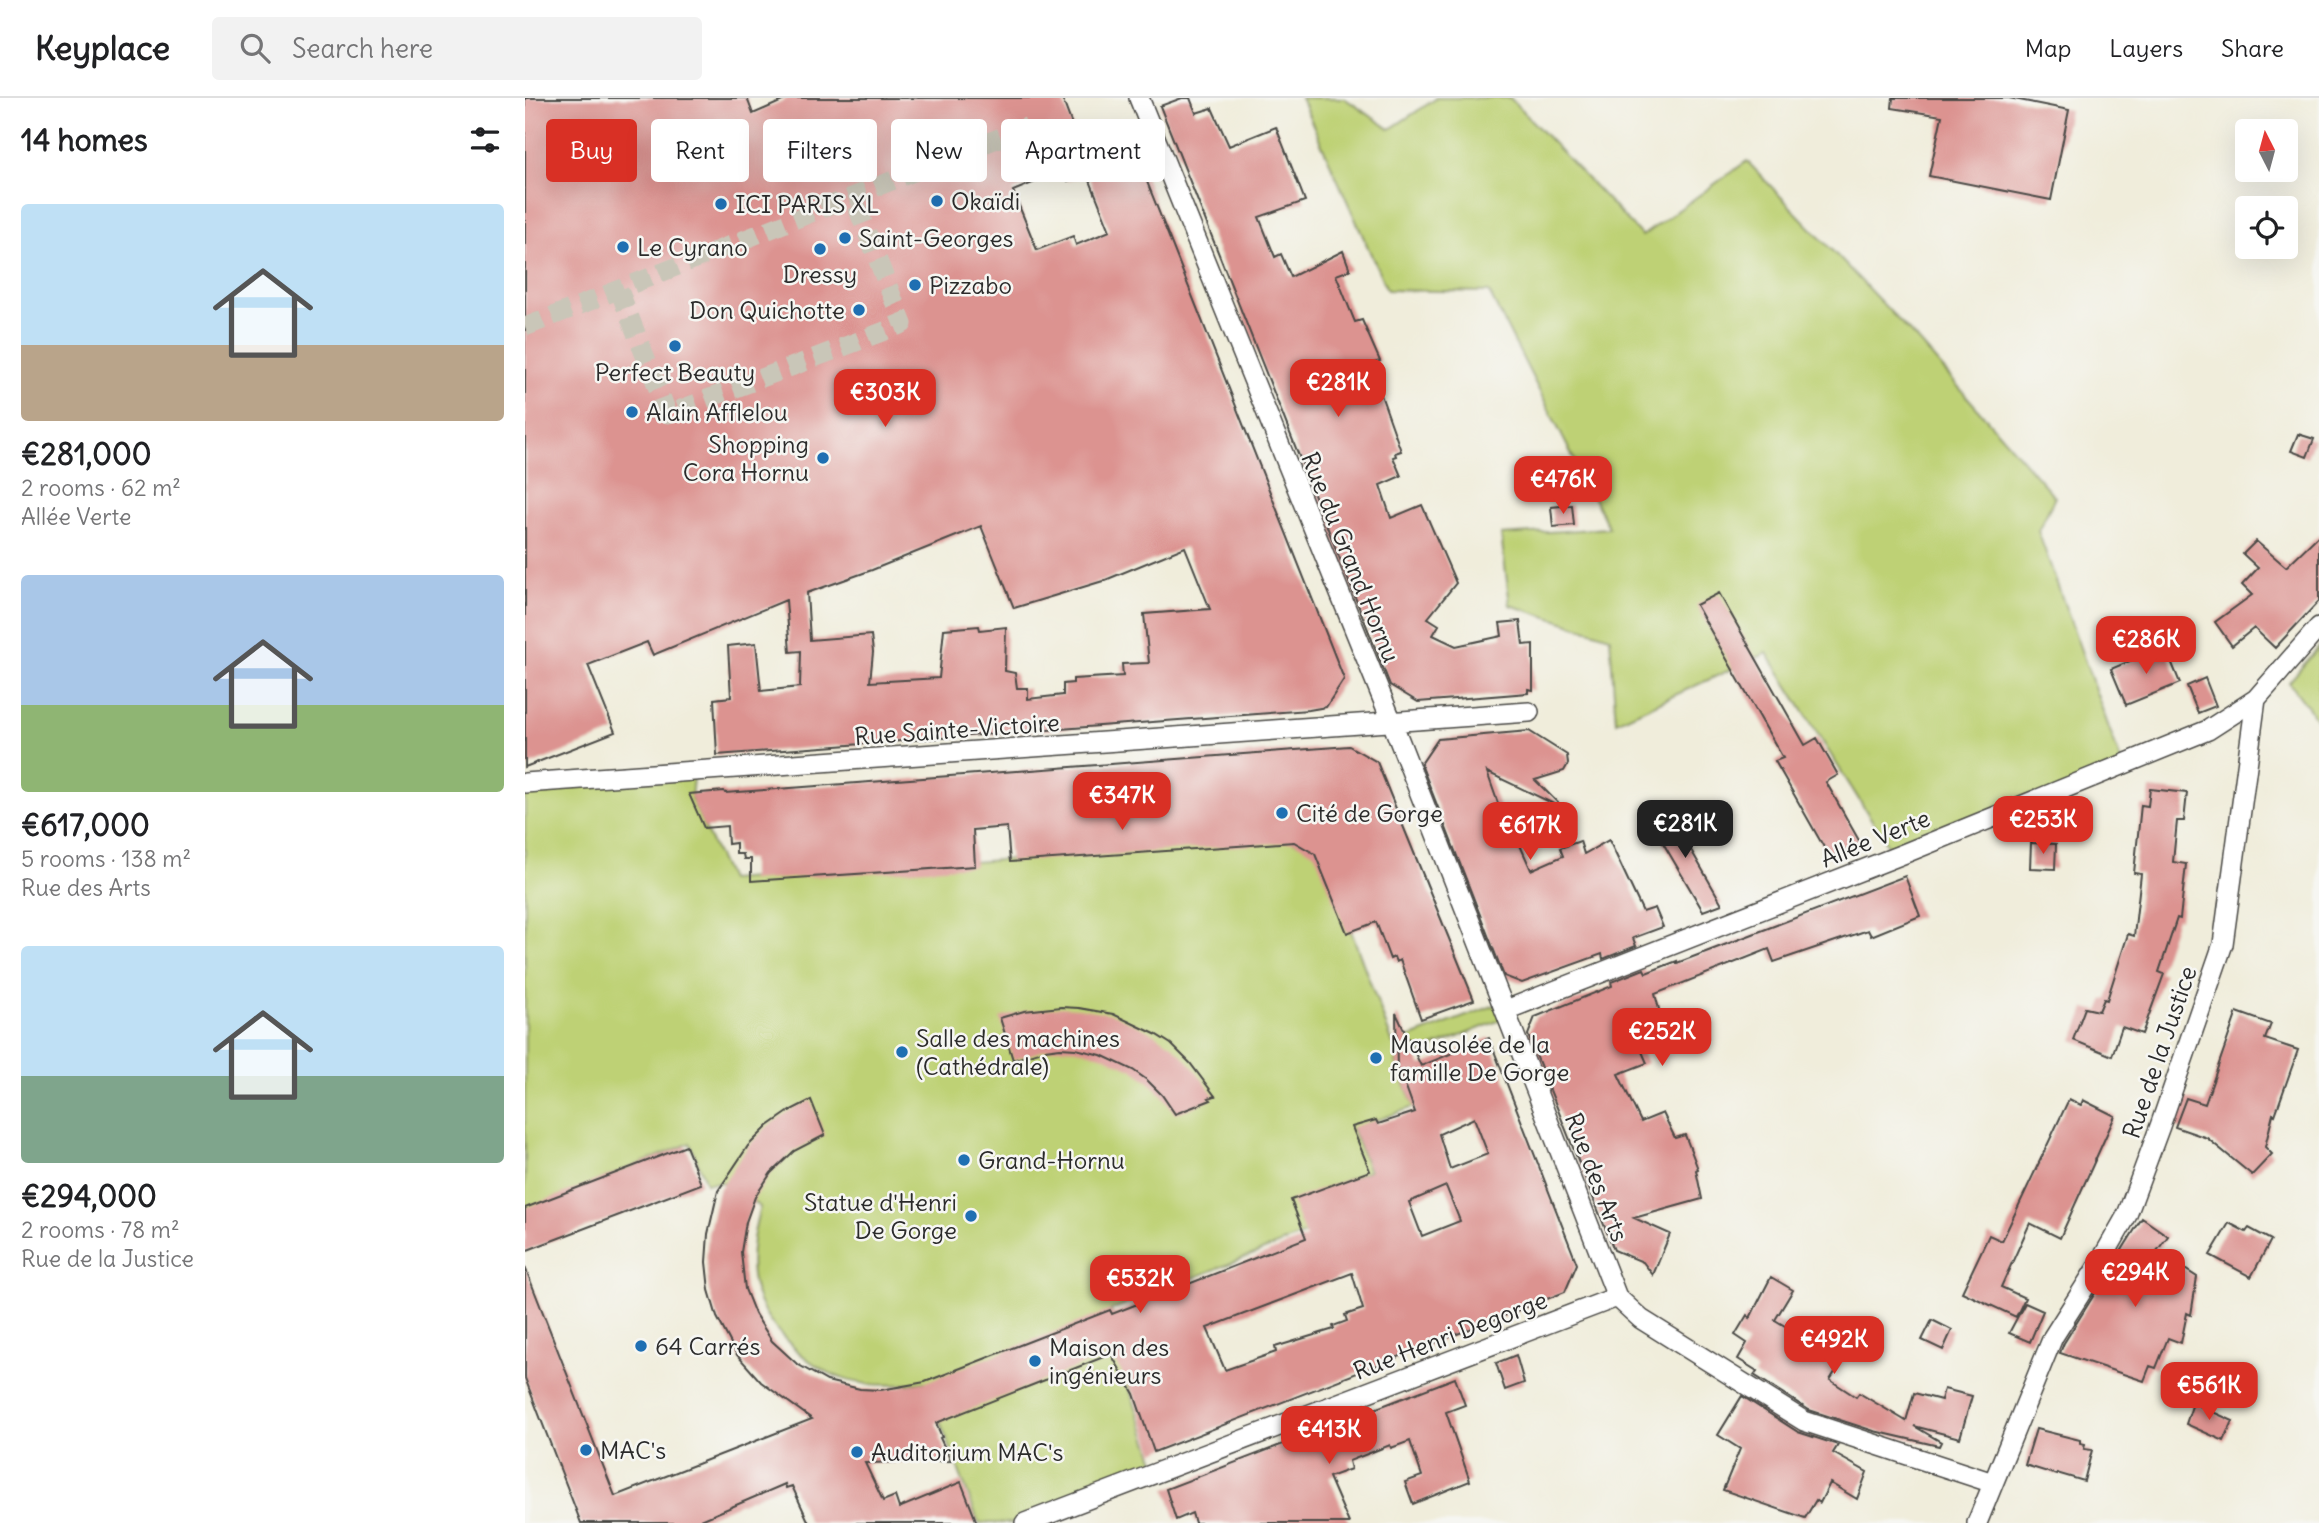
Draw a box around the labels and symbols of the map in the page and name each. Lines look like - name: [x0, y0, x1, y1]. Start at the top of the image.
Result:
- north arrow: [2235, 119, 2298, 182]
- place label: Okaïdi: [951, 186, 1020, 216]
- place label: ICI PARIS XL: [735, 189, 879, 219]
- marker: Okaïdi: [929, 193, 945, 209]
- marker: ICI PARIS XL: [713, 196, 729, 212]
- place label: Saint-Georges: [859, 223, 1014, 253]
- marker: Saint-Georges: [837, 230, 853, 246]
- place label: Le Cyrano: [637, 232, 748, 262]
- marker: Le Cyrano: [615, 239, 631, 255]
- marker: Dressy: [812, 241, 828, 257]
- place label: Dressy: [783, 259, 857, 289]
- place label: Pizzabo: [929, 270, 1012, 300]
- marker: Pizzabo: [907, 277, 923, 293]
- place label: Don Quichotte: [689, 295, 845, 325]
- marker: Don Quichotte: [851, 302, 867, 318]
- marker: Perfect Beauty: [667, 338, 683, 354]
- place label: Perfect Beauty: [595, 357, 755, 387]
- pin: €281K: [1289, 360, 1387, 419]
- pin: €303K: [836, 370, 934, 429]
- place label: Alain Afflelou: [646, 397, 788, 427]
- marker: Alain Afflelou: [624, 404, 640, 420]
- place label: Shopping Cora Hornu: [683, 429, 809, 487]
- street label: Rue du Grand Hornu: [1295, 447, 1407, 667]
- marker: Shopping Cora Hornu: [815, 450, 831, 466]
- pin: €476K: [1514, 456, 1612, 516]
- pin: €286K: [2097, 616, 2195, 676]
- street label: Rue Sainte-Victoire: [853, 707, 1061, 751]
- pin: €347K: [1073, 772, 1171, 832]
- pin: €253K: [1994, 796, 2092, 856]
- place label: Cité de Gorge: [1296, 798, 1443, 828]
- pin: €281K: [1636, 800, 1734, 860]
- pin: €617K: [1481, 802, 1579, 862]
- street label: Allée Verte: [1816, 802, 1934, 874]
- marker: Cité de Gorge: [1274, 805, 1290, 821]
- street label: Rue de la Justice: [2115, 962, 2203, 1142]
- pin: €252K: [1613, 1009, 1711, 1068]
- place label: Salle des machines (Cathédrale): [916, 1023, 1120, 1081]
- place label: Mausolée de la famille De Gorge: [1390, 1029, 1569, 1087]
- marker: Salle des machines (Cathédrale): [894, 1044, 910, 1060]
- marker: Mausolée de la famille De Gorge: [1368, 1050, 1384, 1066]
- street label: Rue des Arts: [1559, 1108, 1635, 1246]
- place label: Grand-Hornu: [978, 1145, 1125, 1175]
- marker: Grand-Hornu: [956, 1152, 972, 1168]
- place label: Statue d'Henri De Gorge: [804, 1187, 957, 1245]
- marker: Statue d'Henri De Gorge: [963, 1208, 979, 1224]
- pin: €294K: [2086, 1250, 2184, 1309]
- pin: €532K: [1091, 1256, 1189, 1315]
- street label: Rue Henri Degorge: [1349, 1284, 1551, 1386]
- pin: €492K: [1785, 1316, 1883, 1376]
- place label: 64 Carrés: [655, 1331, 760, 1361]
- place label: Maison des ingénieurs: [1049, 1332, 1169, 1390]
- marker: 64 Carrés: [633, 1338, 649, 1354]
- marker: Maison des ingénieurs: [1027, 1353, 1043, 1369]
- pin: €561K: [2160, 1362, 2258, 1422]
- pin: €413K: [1280, 1406, 1378, 1466]
- place label: MAC's: [600, 1435, 666, 1465]
- place label: Auditorium MAC's: [871, 1437, 1064, 1467]
- marker: MAC's: [578, 1442, 594, 1458]
- marker: Auditorium MAC's: [849, 1444, 865, 1460]

